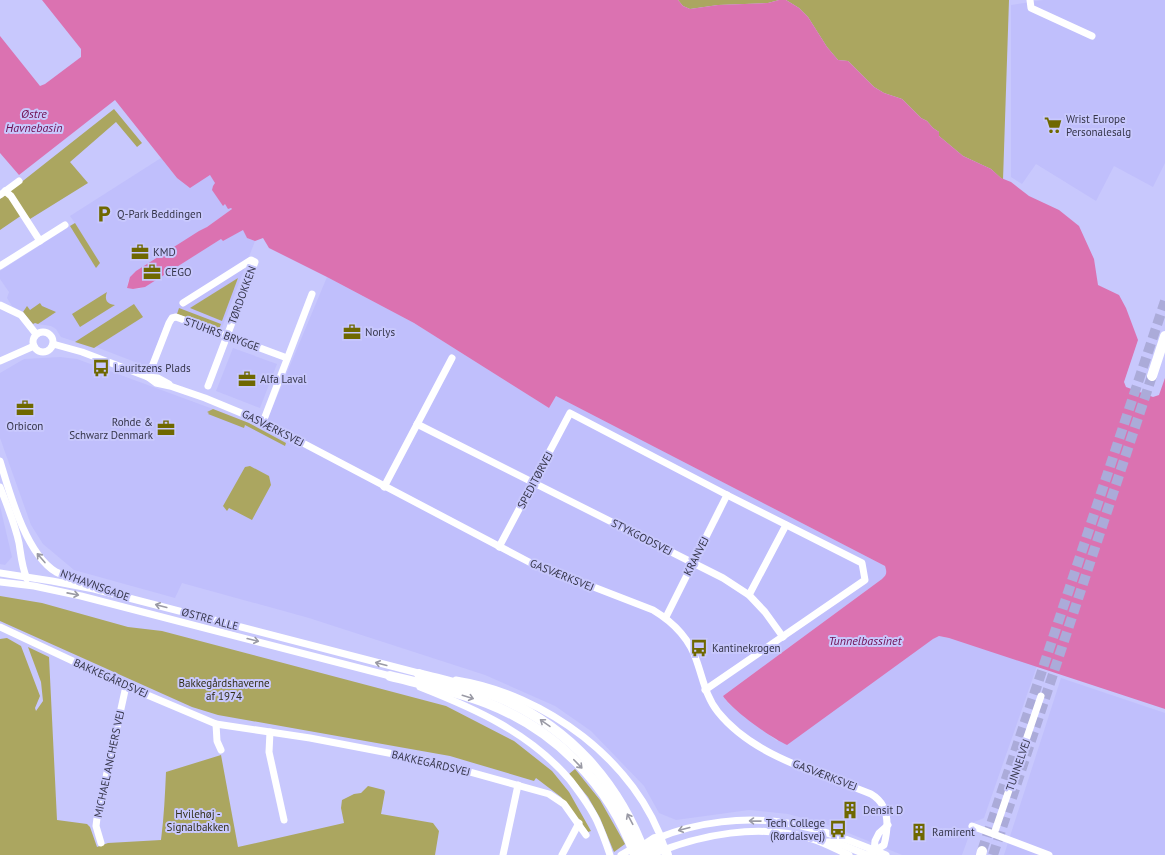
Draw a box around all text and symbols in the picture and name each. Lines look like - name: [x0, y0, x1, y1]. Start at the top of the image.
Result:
- water label: Østre Havnebasin: [6, 106, 62, 135]
- place label: Wrist Europe Personalesalg: [1066, 112, 1131, 139]
- supermarket icon: Wrist Europe Personalesalg: [1043, 115, 1063, 135]
- parking icon: Q-Park Beddingen: [94, 204, 114, 224]
- place label: Q-Park Beddingen: [117, 207, 202, 221]
- office icon: KMD: [130, 242, 150, 262]
- place label: KMD: [153, 245, 176, 259]
- office icon: CEGO: [142, 262, 162, 282]
- street label: TØRDOKKEN: [225, 264, 259, 326]
- place label: CEGO: [165, 265, 191, 279]
- street label: STUHRS BRYGGE: [182, 314, 262, 354]
- office icon: Norlys: [342, 322, 362, 342]
- place label: Norlys: [365, 325, 395, 339]
- bus stop icon: Lauritzens Plads: [91, 358, 111, 378]
- place label: Lauritzens Plads: [114, 361, 191, 375]
- office icon: Alfa Laval: [237, 369, 257, 389]
- place label: Alfa Laval: [260, 372, 307, 386]
- office icon: Orbicon: [15, 398, 35, 418]
- street label: GASVÆRKSVEJ: [240, 406, 306, 450]
- place label: Rohde & Schwarz Denmark: [69, 415, 154, 442]
- office icon: Rohde & Schwarz Denmark: [156, 418, 176, 438]
- place label: Orbicon: [7, 419, 43, 433]
- street label: SPEDITØRVEJ: [514, 449, 556, 511]
- street label: STYKGODSVEJ: [609, 516, 675, 558]
- street label: KRANVEJ: [680, 534, 712, 578]
- one-way arrow: [37, 554, 46, 564]
- street label: GASVÆRKSVEJ: [528, 556, 596, 594]
- street label: NYHAVNSGADE: [58, 566, 132, 604]
- one-way arrow: [66, 591, 79, 599]
- one-way arrow: [154, 602, 167, 610]
- street label: ØSTRE ALLE: [180, 605, 240, 633]
- water label: Tunnelbassinet: [829, 633, 903, 648]
- one-way arrow: [246, 637, 259, 644]
- bus stop icon: Kantinekrogen: [689, 638, 709, 658]
- place label: Kantinekrogen: [712, 641, 781, 655]
- street label: BAKKEGÅRDSVEJ: [71, 655, 151, 701]
- one-way arrow: [375, 659, 388, 667]
- park label: Bakkegårdshaverne af 1974: [179, 676, 270, 703]
- one-way arrow: [462, 694, 475, 701]
- street label: MICHAEL ANCHERS VEJ: [91, 709, 127, 819]
- one-way arrow: [539, 719, 550, 727]
- street label: TUNNELVEJ: [1003, 737, 1033, 793]
- street label: BAKKEGÅRDSVEJ: [390, 747, 472, 779]
- street label: GASVÆRKSVEJ: [791, 756, 859, 794]
- one-way arrow: [573, 759, 583, 769]
- building icon: Densit D: [840, 800, 860, 820]
- place label: Densit D: [863, 803, 903, 817]
- park label: Hvilehøj - Signalbakken: [167, 807, 229, 834]
- one-way arrow: [625, 813, 633, 825]
- place label: Tech College (Rørdalsvej): [766, 816, 825, 843]
- one-way arrow: [749, 817, 762, 825]
- bus stop icon: Tech College (Rørdalsvej): [828, 819, 848, 839]
- building icon: Ramirent: [909, 822, 929, 842]
- place label: Ramirent: [932, 825, 975, 839]
- one-way arrow: [678, 826, 691, 834]

